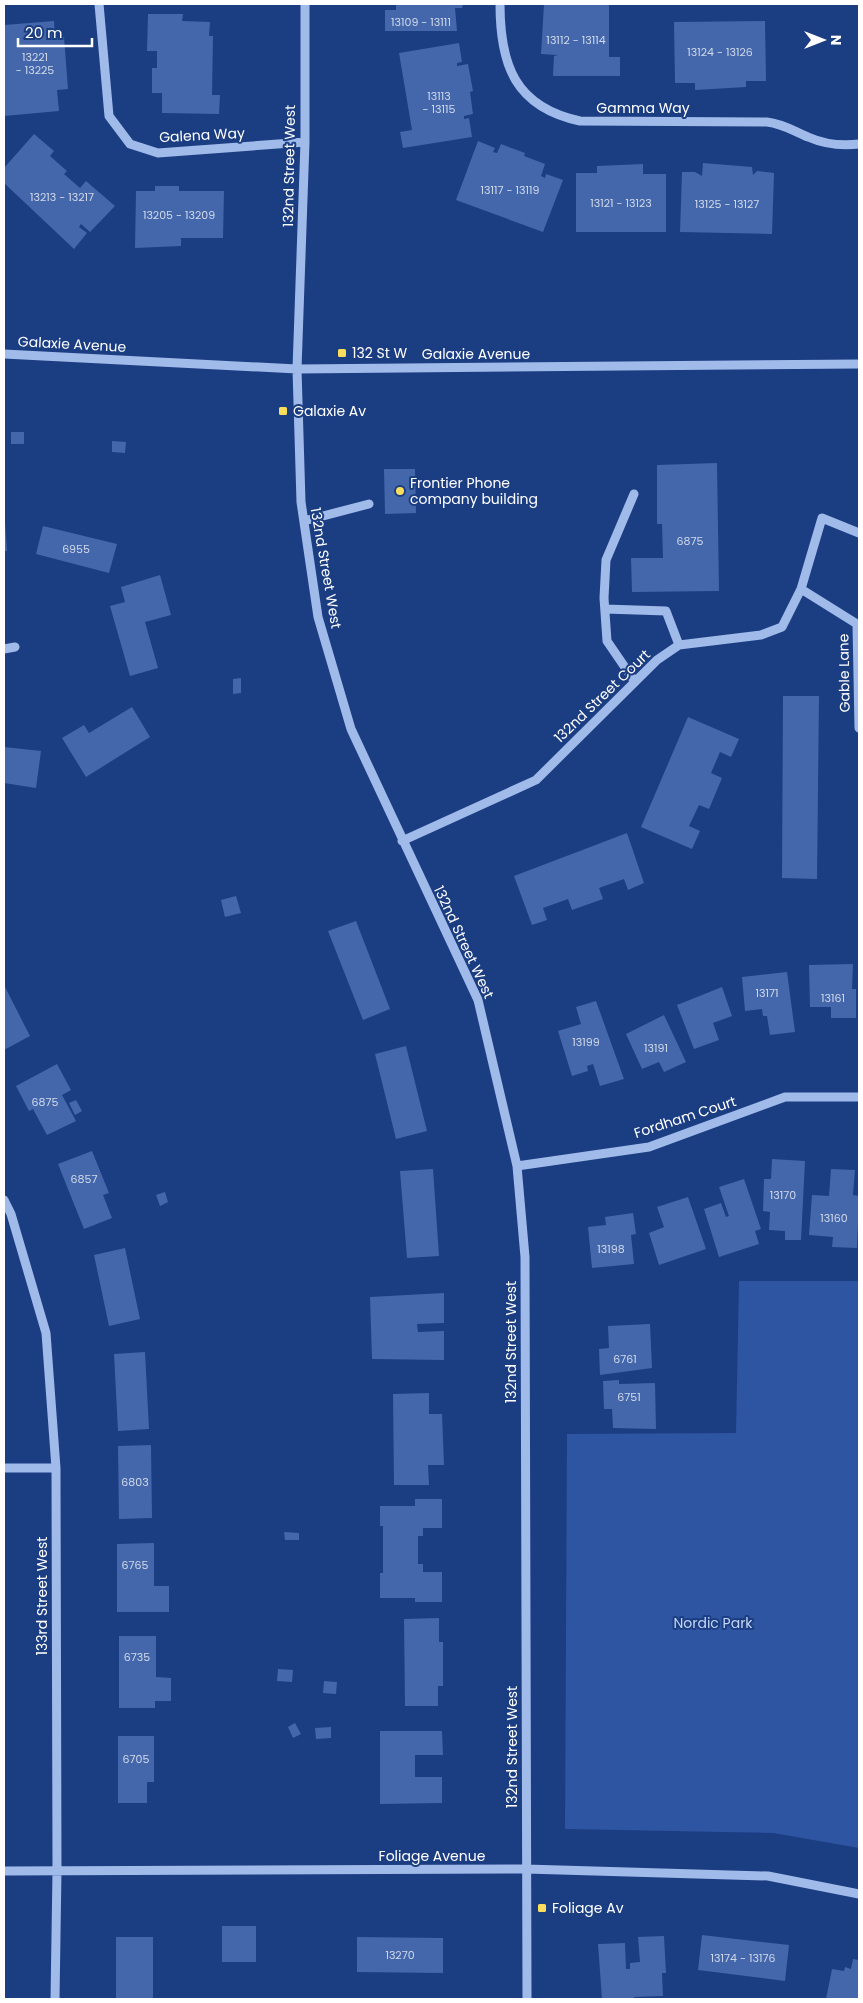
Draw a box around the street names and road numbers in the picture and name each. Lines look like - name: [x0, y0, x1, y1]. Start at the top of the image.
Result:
- street label: Gamma Way: [596, 98, 690, 118]
- street label: 132nd Street West: [278, 105, 300, 227]
- street label: Galena Way: [159, 123, 245, 147]
- street label: Galaxie Avenue: [17, 331, 127, 357]
- street label: Galaxie Avenue: [422, 344, 531, 364]
- street label: 132nd Street West: [306, 506, 346, 630]
- street label: Gable Lane: [833, 633, 855, 713]
- street label: 132nd Street Court: [549, 645, 655, 747]
- street label: 132nd Street West: [429, 882, 499, 1002]
- street label: Fordham Court: [631, 1091, 739, 1143]
- street label: 132nd Street West: [501, 1281, 521, 1403]
- street label: 133rd Street West: [32, 1537, 52, 1655]
- street label: 132nd Street West: [502, 1686, 522, 1808]
- street label: Foliage Avenue: [379, 1846, 486, 1866]

